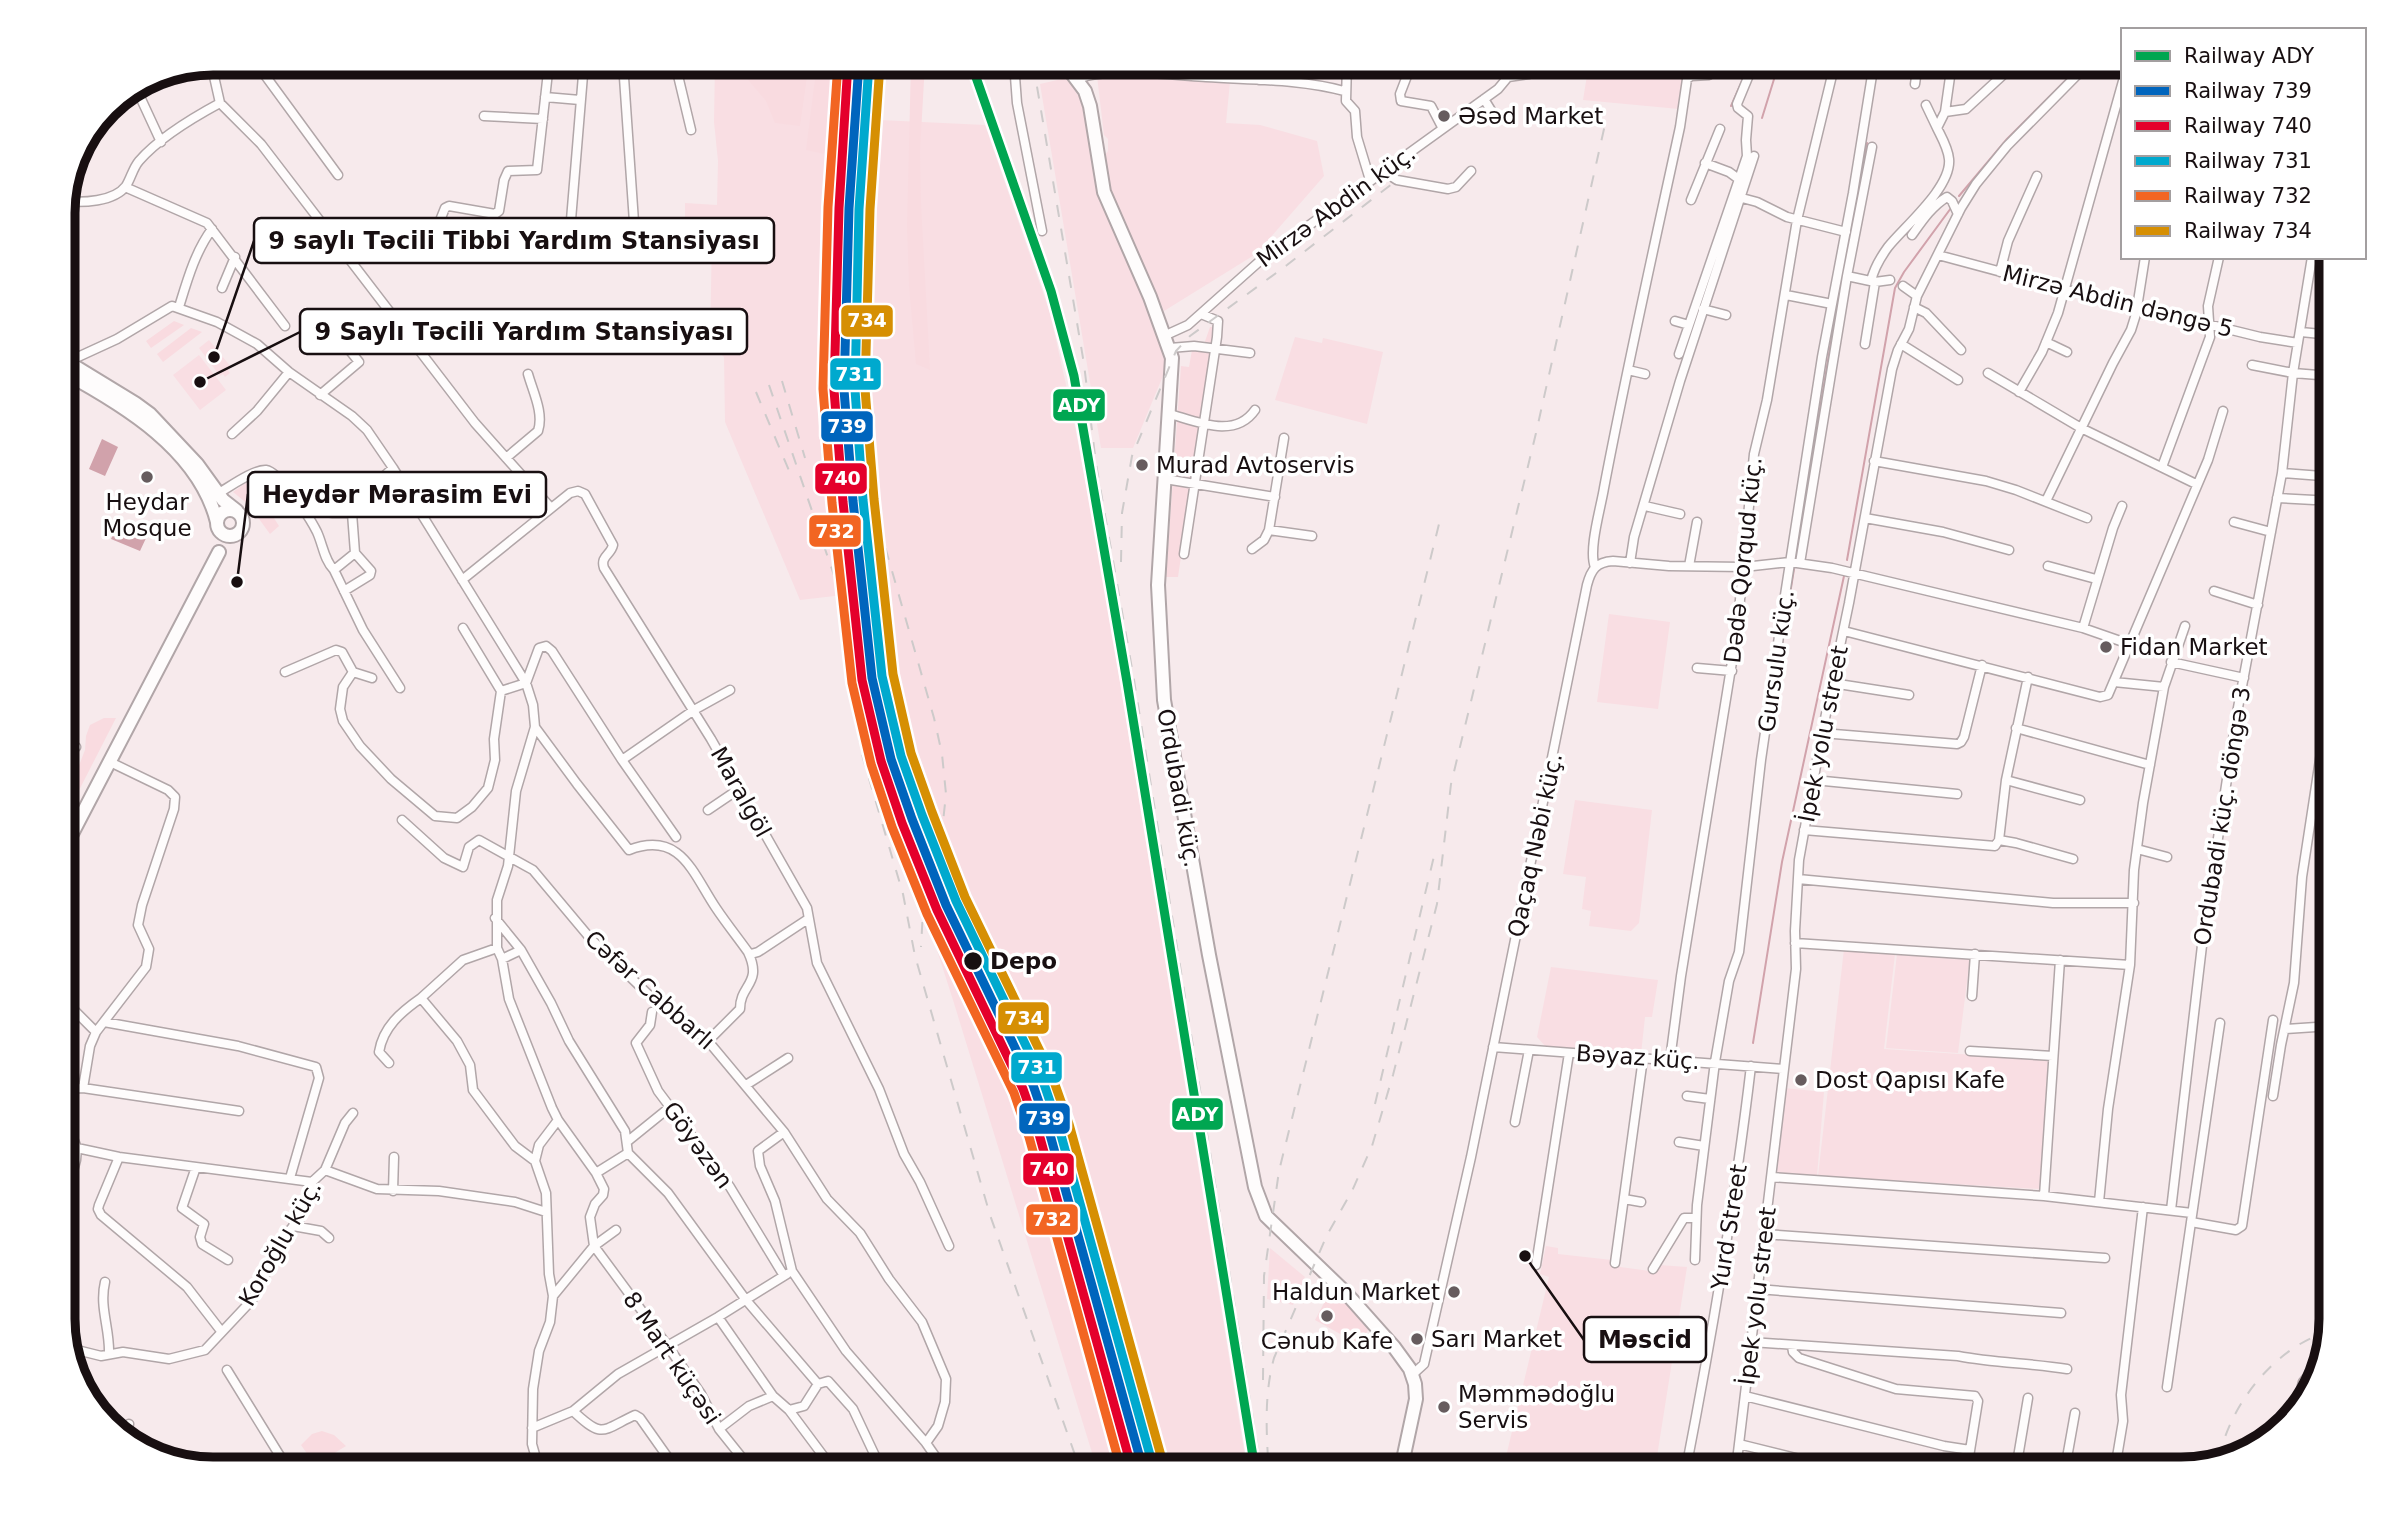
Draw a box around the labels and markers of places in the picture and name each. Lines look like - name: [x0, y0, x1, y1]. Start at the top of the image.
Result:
- place label: Əsəd Market: [1458, 103, 1603, 129]
- marker: Əsəd Market: [1436, 108, 1452, 124]
- callout: 9 saylı Təcili Tibbi Yardım Stansiyası: [254, 218, 774, 263]
- callout: 9 Saylı Təcili Yardım Stansiyası: [300, 309, 747, 354]
- place label: Murad Avtoservis: [1156, 452, 1355, 478]
- marker: Murad Avtoservis: [1134, 457, 1150, 473]
- marker: Heydar Mosque: [139, 469, 155, 485]
- callout: Heydər Mərasim Evi: [248, 472, 546, 517]
- place label: Heydar Mosque: [102, 489, 192, 541]
- place label: Fidan Market: [2120, 634, 2268, 660]
- marker: Fidan Market: [2098, 639, 2114, 655]
- place label: Depo: [990, 948, 1057, 974]
- marker: Depo: [962, 950, 984, 972]
- place label: Dost Qapısı Kafe: [1815, 1067, 2005, 1093]
- marker: Dost Qapısı Kafe: [1793, 1072, 1809, 1088]
- place label: Haldun Market: [1272, 1279, 1440, 1305]
- marker: Haldun Market: [1446, 1284, 1462, 1300]
- marker: Cənub Kafe: [1319, 1308, 1335, 1324]
- callout: Məscid: [1584, 1317, 1706, 1362]
- place label: Sarı Market: [1431, 1326, 1562, 1352]
- place label: Cənub Kafe: [1261, 1328, 1393, 1354]
- marker: Sarı Market: [1409, 1331, 1425, 1347]
- place label: Məmmədoğlu Servis: [1458, 1381, 1615, 1433]
- marker: Məmmədoğlu Servis: [1436, 1399, 1452, 1415]

